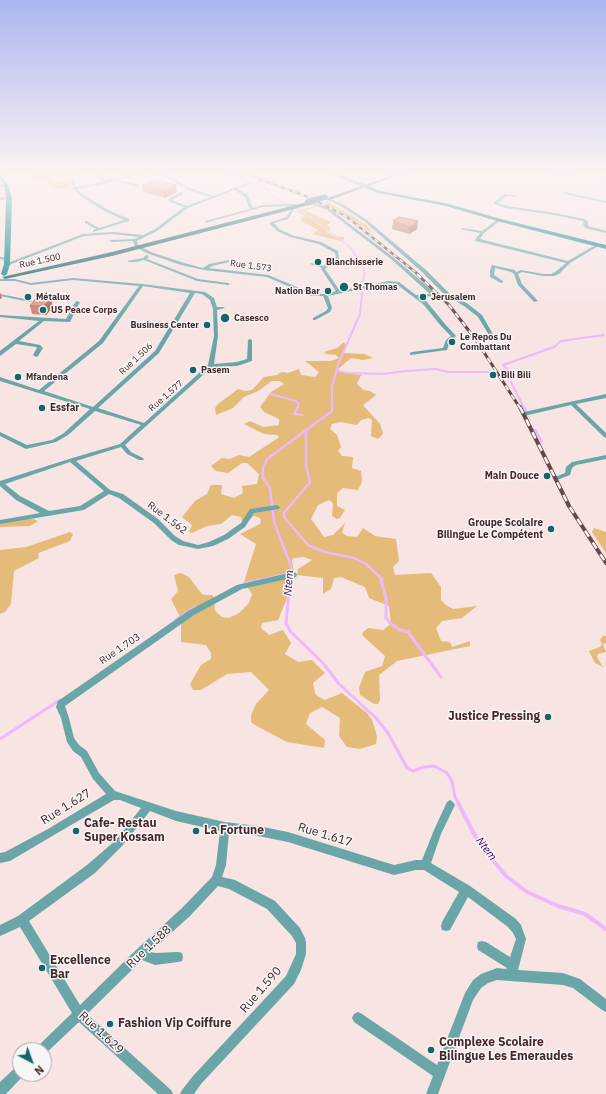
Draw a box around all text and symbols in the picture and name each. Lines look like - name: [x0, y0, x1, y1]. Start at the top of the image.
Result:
- street label: Rue 1.500: [18, 251, 62, 271]
- marker: Blanchisserie: [313, 257, 323, 267]
- place label: Blanchisserie: [326, 257, 383, 267]
- street label: Rue 1.573: [229, 258, 273, 274]
- marker: St Thomas: [338, 281, 350, 293]
- place label: St Thomas: [353, 282, 398, 292]
- place label: Nation Bar: [275, 286, 320, 296]
- marker: Nation Bar: [323, 286, 333, 296]
- marker: Métalux: [23, 292, 33, 302]
- place label: Métalux: [36, 292, 70, 302]
- marker: Jerusalem: [418, 292, 428, 302]
- place label: Jerusalem: [431, 292, 476, 302]
- marker: US Peace Corps: [38, 305, 48, 315]
- place label: US Peace Corps: [51, 305, 117, 315]
- marker: Casesco: [219, 312, 231, 324]
- place label: Casesco: [234, 313, 269, 323]
- place label: Business Center: [131, 320, 199, 330]
- marker: Business Center: [202, 320, 212, 330]
- place label: Le Repos Du Combattant: [460, 332, 512, 353]
- marker: Le Repos Du Combattant: [447, 337, 457, 347]
- street label: Rue 1.506: [117, 341, 155, 377]
- marker: Pasem: [188, 365, 198, 375]
- place label: Pasem: [201, 365, 230, 375]
- marker: Bili Bili: [488, 370, 498, 380]
- place label: Bili Bili: [501, 370, 531, 380]
- marker: Mfandena: [13, 372, 23, 382]
- place label: Mfandena: [26, 372, 68, 382]
- street label: Rue 1.577: [147, 378, 185, 414]
- place label: Essfar: [50, 402, 79, 414]
- marker: Essfar: [37, 403, 47, 413]
- place label: Main Douce: [485, 470, 539, 482]
- marker: Main Douce: [542, 471, 552, 481]
- street label: Rue 1.562: [145, 499, 189, 537]
- place label: Groupe Scolaire Bilingue Le Compétent: [437, 517, 543, 540]
- marker: Groupe Scolaire Bilingue Le Compétent: [546, 524, 556, 534]
- water label: Ntem: [282, 570, 296, 596]
- street label: Rue 1.703: [97, 631, 143, 667]
- place label: Justice Pressing: [448, 710, 540, 724]
- marker: Justice Pressing: [543, 712, 553, 722]
- street label: Rue 1.627: [38, 786, 94, 828]
- place label: Cafe- Restau Super Kossam: [84, 817, 165, 845]
- street label: Rue 1.617: [296, 820, 354, 850]
- place label: La Fortune: [204, 824, 264, 838]
- marker: Cafe- Restau Super Kossam: [71, 826, 81, 836]
- marker: La Fortune: [191, 826, 201, 836]
- water label: Ntem: [473, 835, 499, 863]
- street label: Rue 1.588: [124, 923, 174, 971]
- place label: Excellence Bar: [50, 954, 111, 982]
- marker: Excellence Bar: [37, 963, 47, 973]
- street label: Rue 1.590: [237, 964, 285, 1016]
- street label: Rue 1.629: [76, 1009, 126, 1057]
- place label: Fashion Vip Coiffure: [118, 1017, 232, 1031]
- marker: Fashion Vip Coiffure: [105, 1019, 115, 1029]
- place label: Complexe Scolaire Bilingue Les Emeraudes: [439, 1036, 573, 1064]
- north arrow: [12, 1042, 52, 1082]
- marker: Complexe Scolaire Bilingue Les Emeraudes: [426, 1045, 436, 1055]
- text: N: [32, 1062, 47, 1078]

